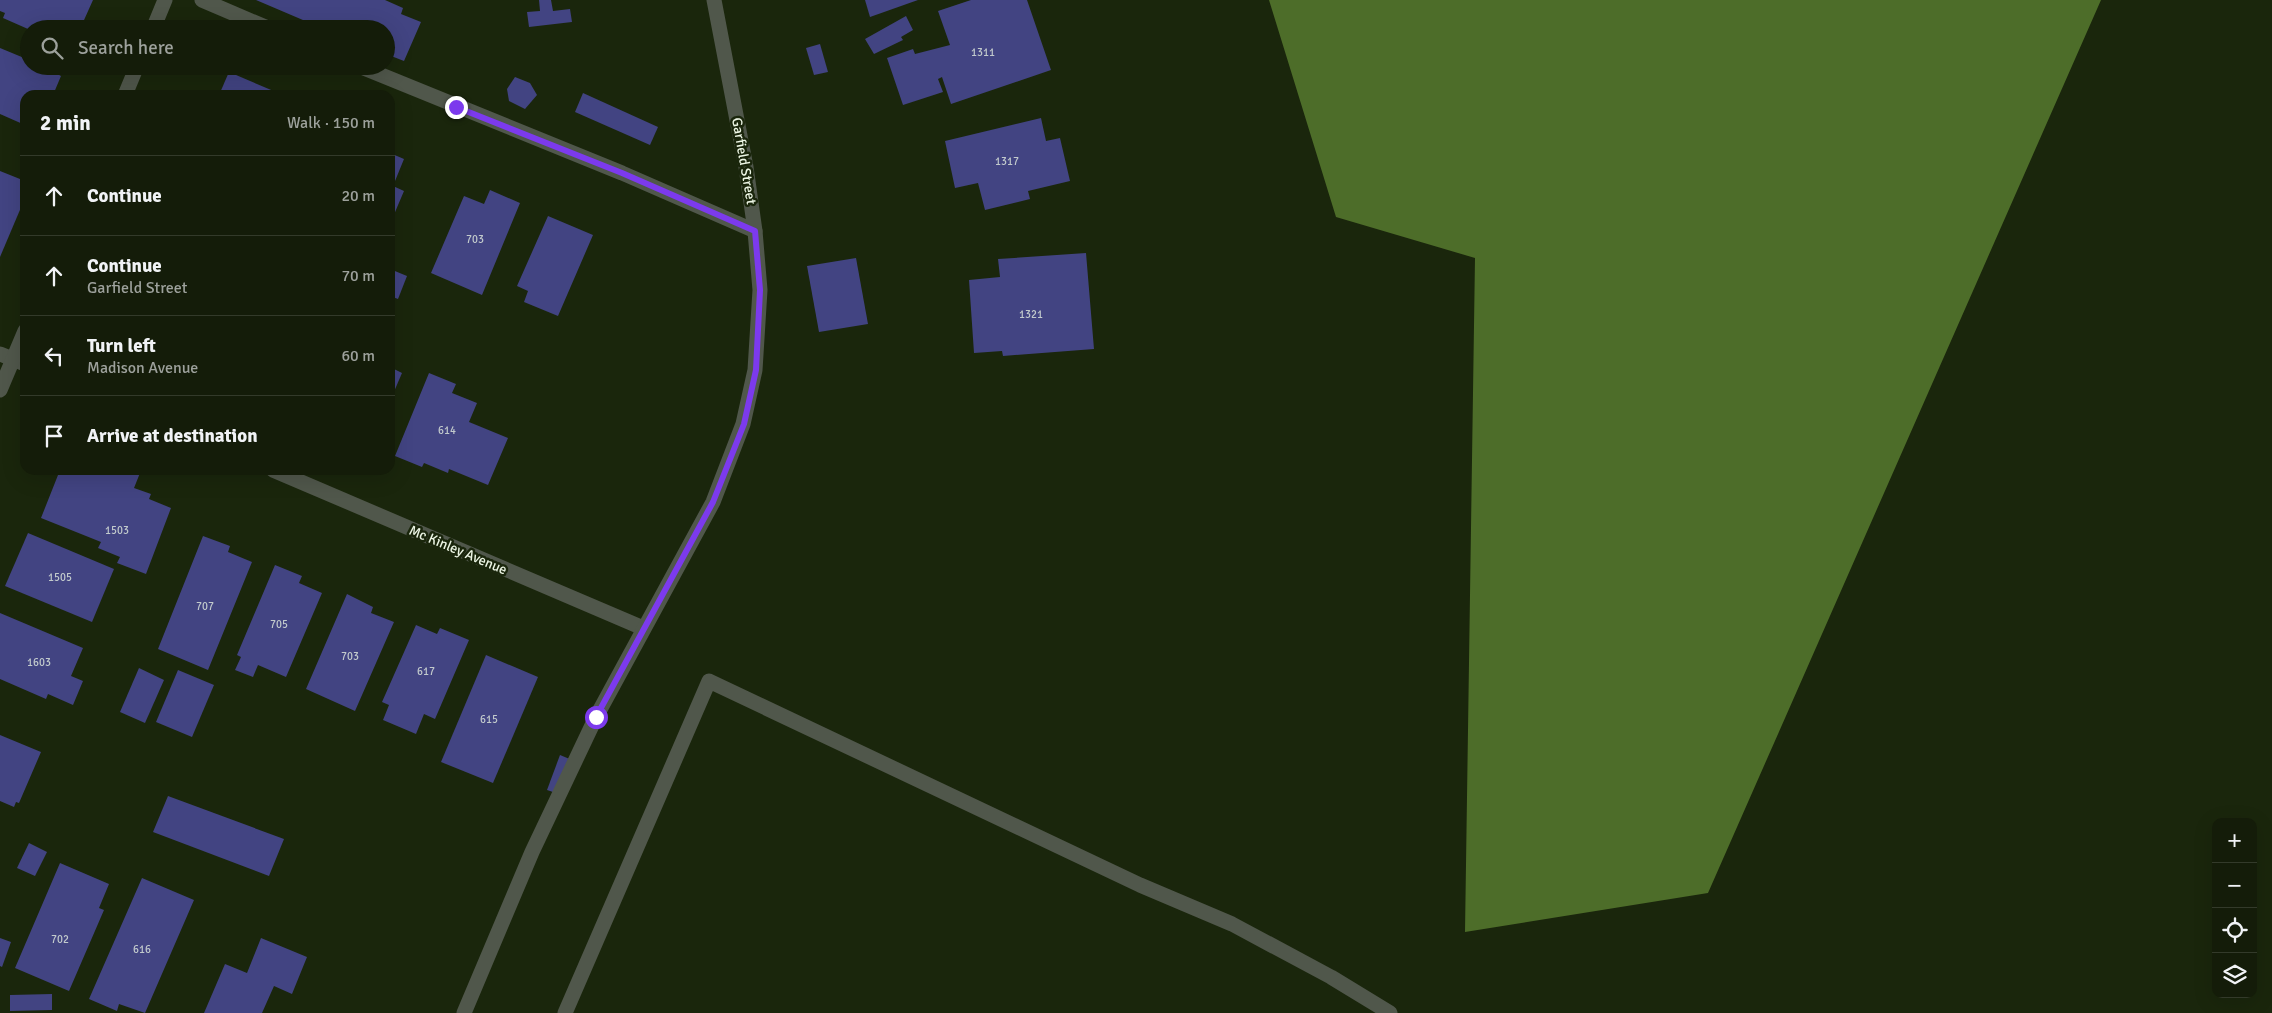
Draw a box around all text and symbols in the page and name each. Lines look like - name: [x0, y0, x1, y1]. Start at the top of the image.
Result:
- search box: [20, 20, 395, 75]
- icon: search: [38, 34, 66, 62]
- text: Search here: [78, 36, 174, 60]
- house number: 1311: [971, 46, 995, 59]
- route end: [445, 96, 468, 119]
- text: 2 min: [40, 110, 91, 136]
- text: Walk · 150 m: [287, 113, 375, 133]
- street label: Garfield Street: [728, 116, 760, 206]
- house number: 1317: [995, 155, 1019, 168]
- icon: ahead: [40, 182, 68, 210]
- text: Continue: [87, 184, 162, 208]
- text: 20 m: [341, 186, 375, 206]
- house number: 703: [466, 233, 484, 246]
- text: Continue: [87, 254, 162, 278]
- icon: ahead: [40, 262, 68, 290]
- text: 70 m: [341, 266, 375, 286]
- text: Garfield Street: [87, 278, 187, 298]
- house number: 1321: [1019, 308, 1043, 321]
- text: Turn left: [87, 334, 156, 358]
- icon: left: [40, 342, 68, 370]
- text: 60 m: [341, 346, 375, 366]
- text: Madison Avenue: [87, 358, 198, 378]
- icon: arrive: [40, 422, 68, 450]
- text: Arrive at destination: [87, 424, 258, 448]
- house number: 614: [438, 424, 456, 437]
- street label: Mc Kinley Avenue: [406, 522, 510, 578]
- house number: 1503: [105, 524, 129, 537]
- house number: 1505: [48, 571, 72, 584]
- house number: 707: [196, 600, 214, 613]
- house number: 705: [270, 618, 288, 631]
- house number: 703: [341, 650, 359, 663]
- house number: 1603: [27, 656, 51, 669]
- house number: 617: [417, 665, 435, 678]
- route start: [585, 706, 608, 729]
- house number: 615: [480, 713, 498, 726]
- map controls: [2212, 818, 2257, 998]
- button: +: [2212, 818, 2257, 863]
- button: −: [2212, 863, 2257, 908]
- button: locate: [2212, 908, 2257, 953]
- house number: 702: [51, 933, 69, 946]
- house number: 616: [133, 943, 151, 956]
- button: layers: [2212, 953, 2257, 998]

